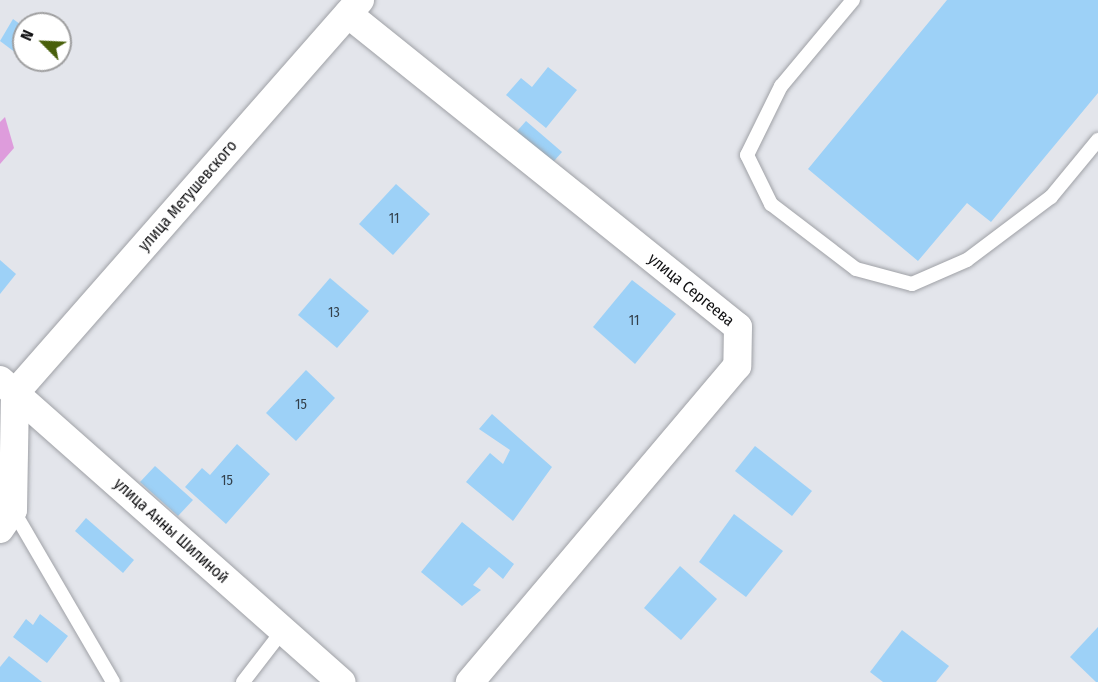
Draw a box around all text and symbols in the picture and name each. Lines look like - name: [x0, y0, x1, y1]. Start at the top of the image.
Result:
- north arrow: [12, 12, 72, 72]
- text: N: [16, 27, 38, 44]
- street label: улица Метушевского: [135, 137, 241, 255]
- house number: 11: [389, 211, 399, 227]
- street label: улица Сергеева: [644, 249, 738, 331]
- house number: 13: [328, 305, 340, 321]
- house number: 11: [629, 313, 639, 329]
- house number: 15: [295, 397, 307, 413]
- house number: 15: [221, 473, 233, 489]
- street label: улица Анны Шилиной: [110, 474, 232, 588]

